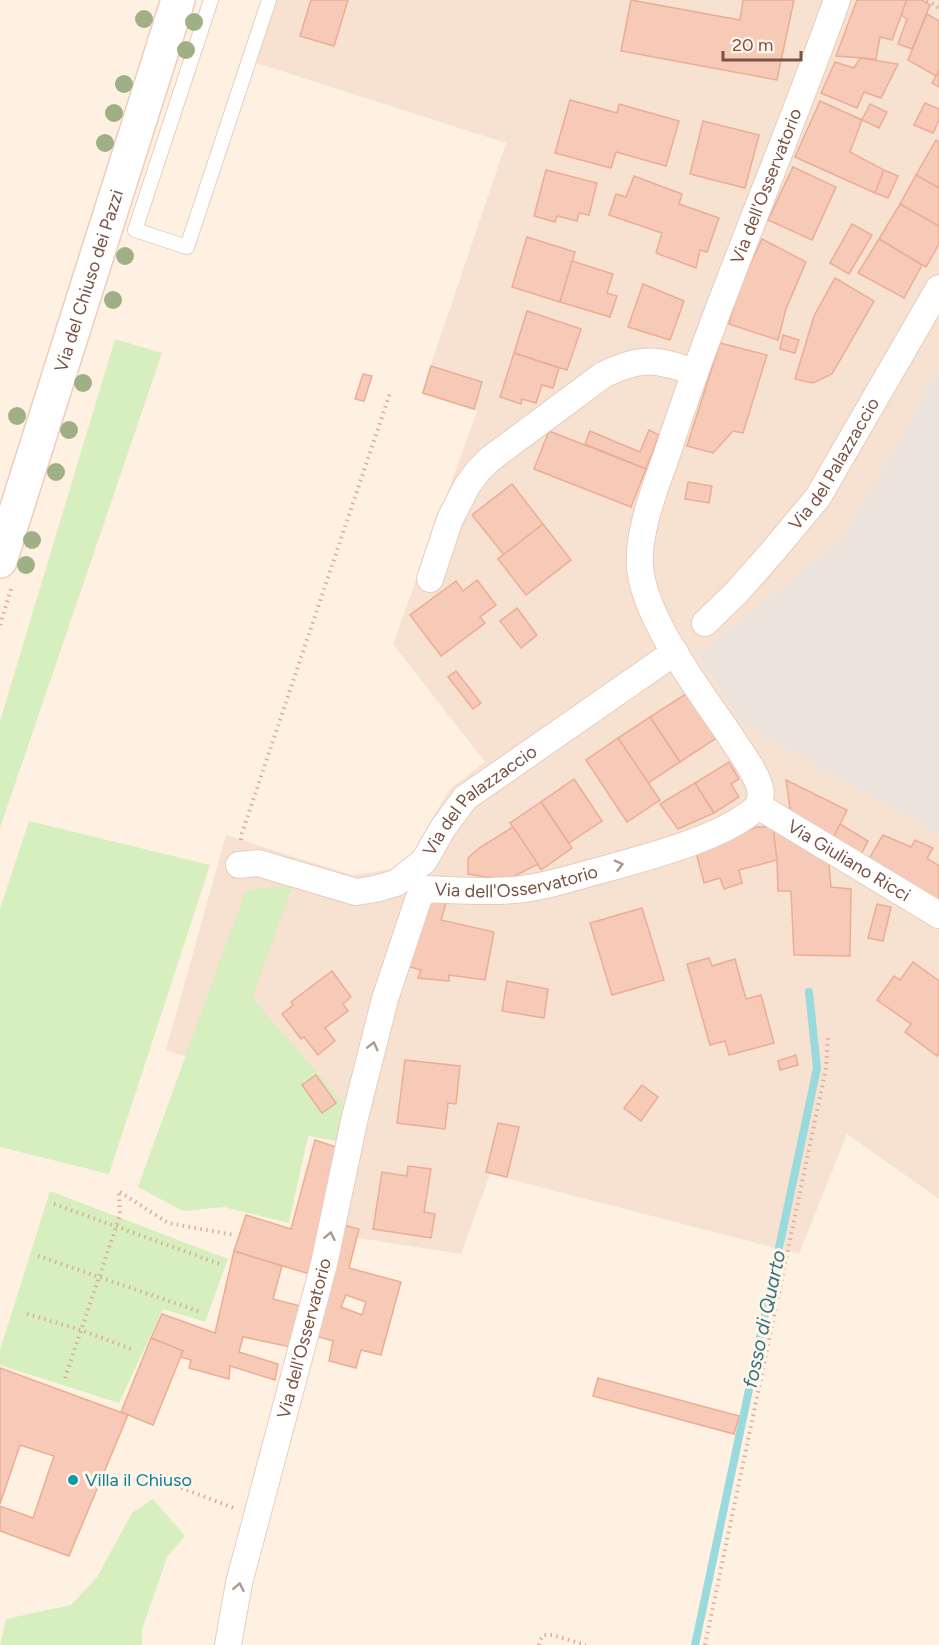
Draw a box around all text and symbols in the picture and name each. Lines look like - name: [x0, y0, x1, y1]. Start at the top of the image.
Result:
- scale bar: [723, 24, 801, 62]
- text: 20 m: [732, 34, 773, 56]
- street label: Via dell'Osservatorio: [726, 105, 807, 267]
- street label: Via del Chiuso dei Pazzi: [50, 187, 128, 375]
- street label: Via del Palazzaccio: [784, 394, 884, 535]
- street label: Via del Palazzaccio: [418, 740, 541, 860]
- street label: Via Giuliano Ricci: [783, 815, 914, 906]
- one-way arrow: [614, 859, 624, 872]
- street label: Via dell'Osservatorio: [434, 860, 600, 902]
- one-way arrow: [365, 1041, 378, 1051]
- one-way arrow: [323, 1231, 336, 1241]
- water label: fosso di Quarto: [738, 1248, 790, 1390]
- street label: Via dell'Osservatorio: [272, 1256, 336, 1421]
- place label: Villa il Chiuso: [85, 1469, 192, 1491]
- marker: Villa il Chiuso: [66, 1473, 80, 1487]
- one-way arrow: [231, 1583, 244, 1593]

